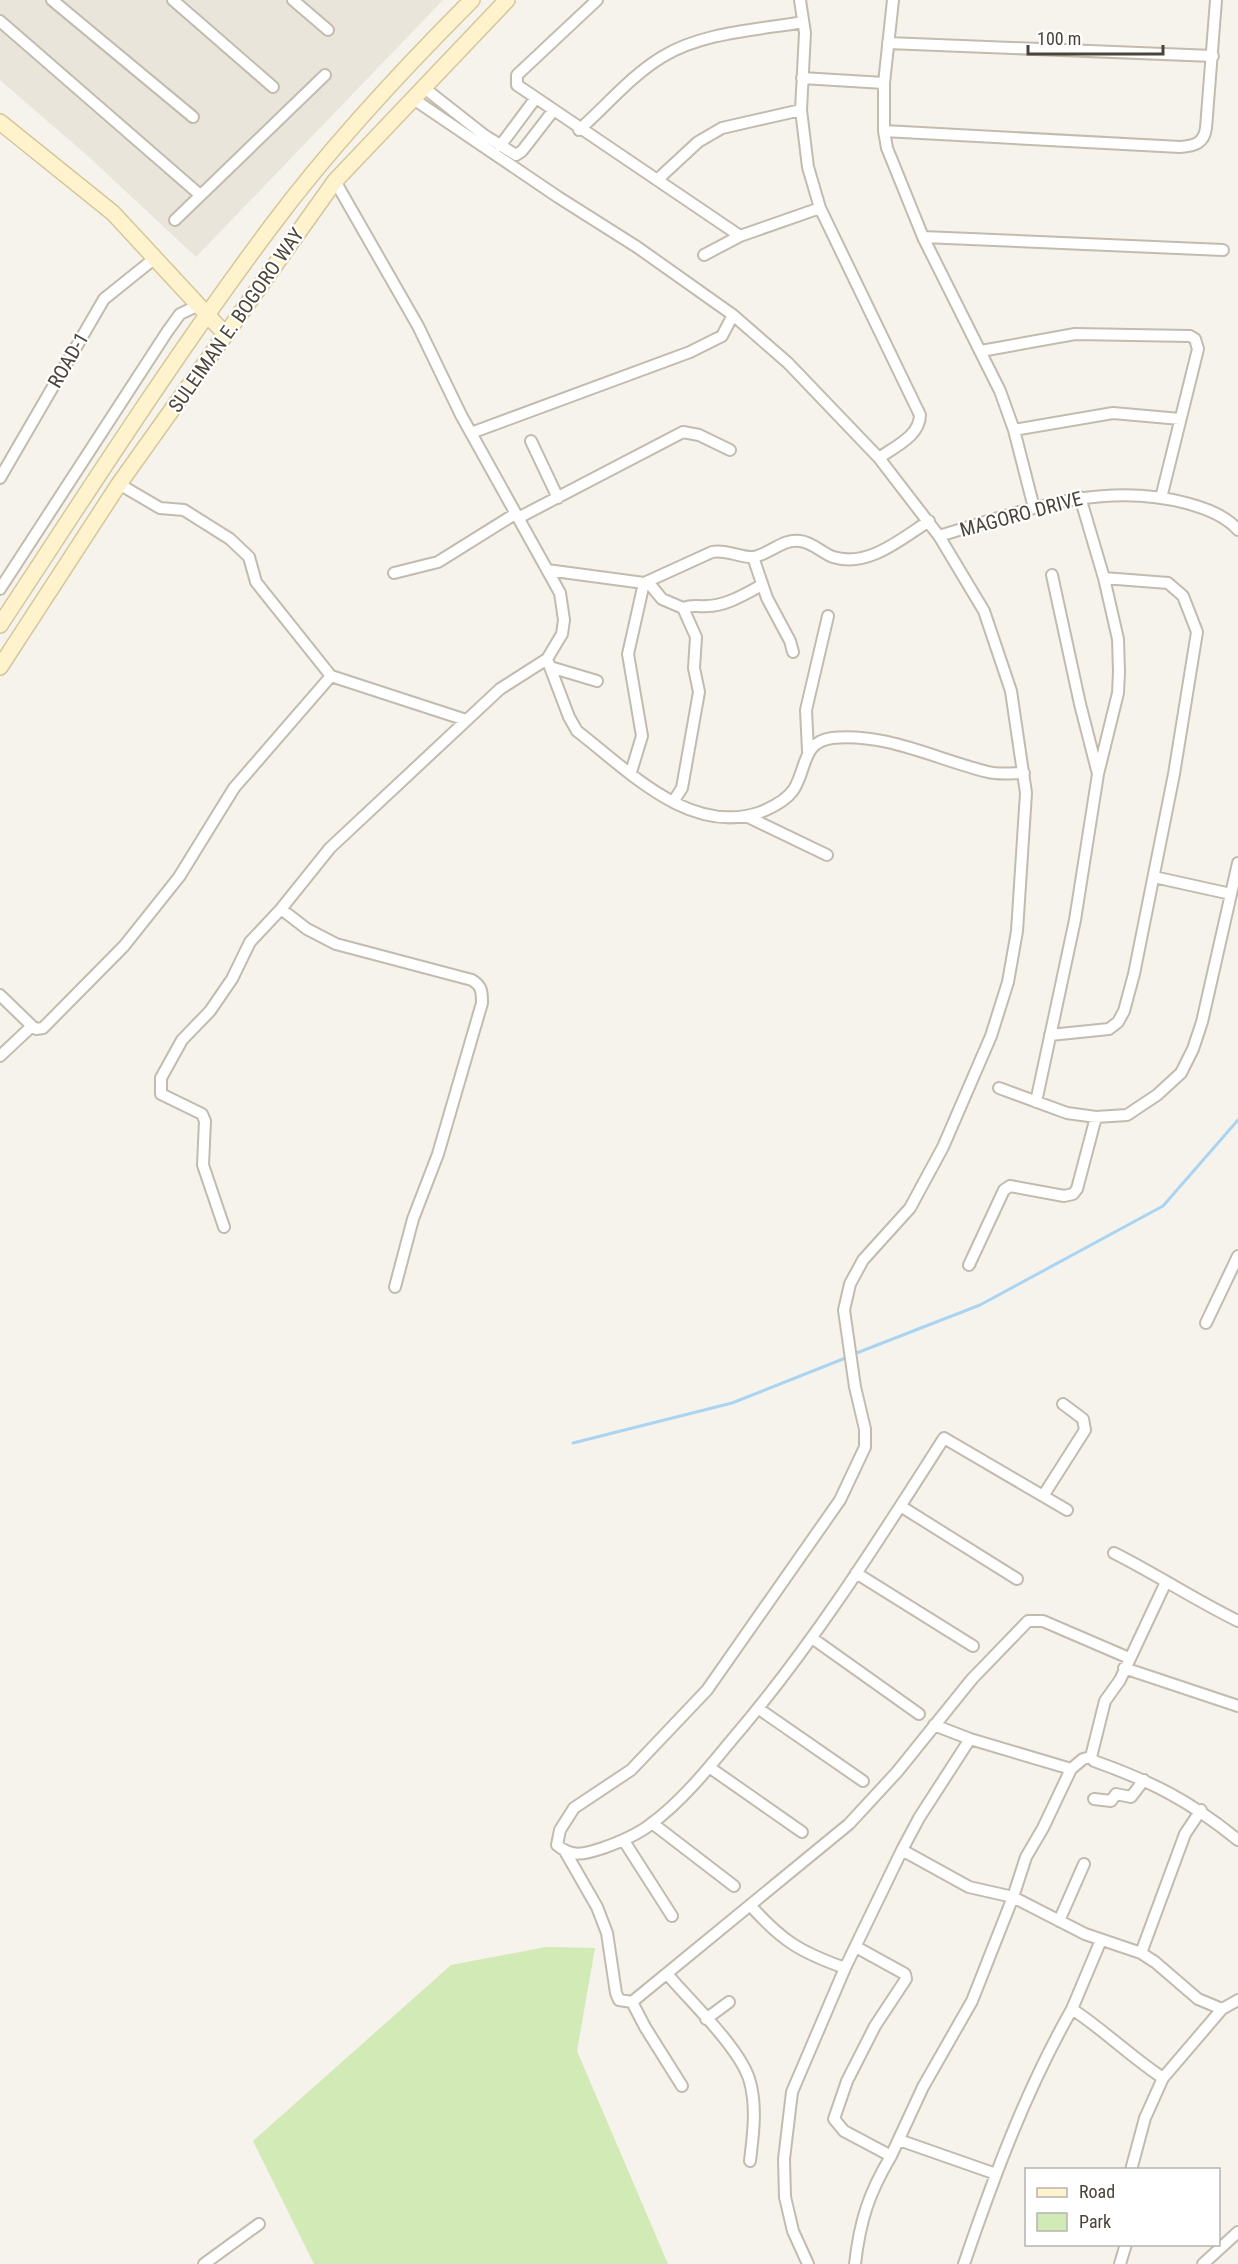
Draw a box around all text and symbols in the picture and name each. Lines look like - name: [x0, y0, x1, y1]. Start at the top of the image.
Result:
- scale bar: [1028, 18, 1163, 56]
- text: 100 m: [1037, 28, 1081, 49]
- street label: SULEIMAN E. BOGORO WAY: [163, 223, 309, 417]
- street label: ROAD-1: [43, 328, 93, 392]
- street label: MAGORO DRIVE: [957, 486, 1085, 542]
- legend: [1025, 2168, 1220, 2246]
- text: Road: [1079, 2181, 1115, 2202]
- text: Park: [1079, 2211, 1111, 2232]

